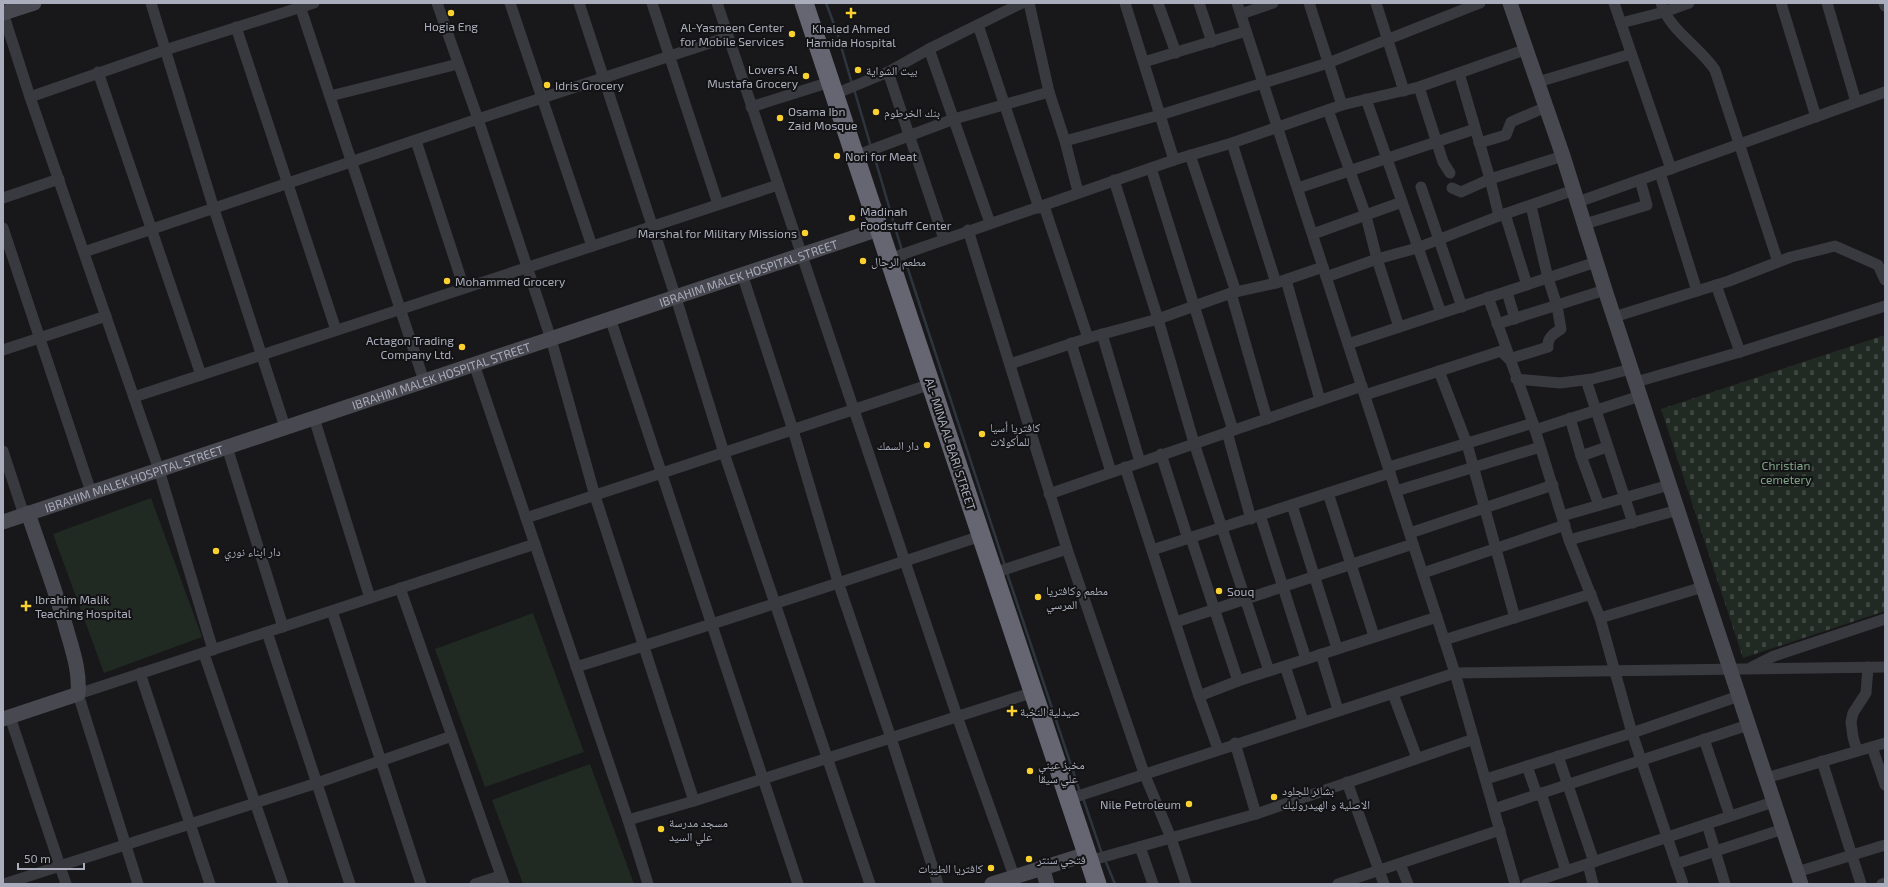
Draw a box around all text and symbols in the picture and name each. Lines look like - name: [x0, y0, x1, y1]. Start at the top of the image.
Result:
- marker: Khaled Ahmed Hamida Hospital: [845, 7, 857, 19]
- marker: Hogia Eng: [446, 8, 456, 18]
- place label: Hogia Eng: [424, 19, 478, 33]
- place label: Al-Yasmeen Center for Mobile Services: [680, 20, 784, 48]
- place label: Khaled Ahmed Hamida Hospital: [806, 21, 896, 49]
- marker: Al-Yasmeen Center for Mobile Services: [787, 29, 797, 39]
- place label: Lovers Al Mustafa Grocery: [707, 62, 799, 90]
- place label: بيت الشواية: [866, 63, 917, 78]
- marker: بيت الشواية: [853, 65, 863, 75]
- marker: Lovers Al Mustafa Grocery: [801, 71, 811, 81]
- place label: Idris Grocery: [555, 78, 625, 92]
- marker: Idris Grocery: [542, 80, 552, 90]
- place label: Osama Ibn Zaid Mosque: [788, 104, 857, 132]
- place label: بنك الخرطوم: [884, 105, 940, 121]
- marker: بنك الخرطوم: [871, 107, 881, 117]
- marker: Osama Ibn Zaid Mosque: [775, 113, 785, 123]
- place label: Nori for Meat: [845, 149, 918, 163]
- marker: Nori for Meat: [832, 151, 842, 161]
- place label: Madinah Foodstuff Center: [860, 204, 952, 232]
- marker: Madinah Foodstuff Center: [847, 213, 857, 223]
- place label: Marshal for Military Missions: [638, 226, 797, 240]
- marker: Marshal for Military Missions: [800, 228, 810, 238]
- street label: IBRAHIM MALEK HOSPITAL STREET: [657, 236, 840, 309]
- place label: مطعم الرحال: [871, 254, 926, 270]
- marker: مطعم الرحال: [858, 256, 868, 266]
- place label: Mohammed Grocery: [455, 274, 566, 288]
- marker: Mohammed Grocery: [442, 276, 452, 286]
- place label: Actagon Trading Company Ltd.: [366, 333, 454, 361]
- street label: IBRAHIM MALEK HOSPITAL STREET: [350, 339, 532, 412]
- marker: Actagon Trading Company Ltd.: [457, 342, 467, 352]
- street label: AL- MINA AL BARI STREET: [923, 376, 979, 512]
- place label: كافتريا أسيا للمأكولات: [990, 420, 1040, 448]
- marker: كافتريا أسيا للمأكولات: [977, 429, 987, 439]
- place label: دار السمك: [877, 438, 919, 452]
- marker: دار السمك: [922, 440, 932, 450]
- street label: IBRAHIM MALEK HOSPITAL STREET: [43, 442, 225, 515]
- park label: Christian cemetery: [1760, 458, 1812, 486]
- place label: دار ابناء نوري: [224, 544, 281, 562]
- marker: دار ابناء نوري: [211, 546, 221, 556]
- place label: مطعم وكافتريا المرسي: [1046, 583, 1108, 615]
- place label: Souq: [1227, 584, 1254, 598]
- marker: Souq: [1214, 586, 1224, 596]
- place label: Ibrahim Malik Teaching Hospital: [35, 592, 132, 620]
- marker: مطعم وكافتريا المرسي: [1033, 592, 1043, 602]
- marker: Ibrahim Malik Teaching Hospital: [20, 600, 32, 612]
- place label: صيدلية النخبة: [1020, 704, 1080, 719]
- marker: صيدلية النخبة: [1007, 706, 1017, 716]
- place label: مخبز عيني علي سيقا: [1038, 757, 1085, 789]
- marker: مخبز عيني علي سيقا: [1025, 766, 1035, 776]
- place label: بشائر للجلود الاصلية و الهيدروليك: [1282, 783, 1370, 812]
- marker: بشائر للجلود الاصلية و الهيدروليك: [1269, 792, 1279, 802]
- place label: Nile Petroleum: [1100, 797, 1181, 811]
- marker: Nile Petroleum: [1184, 799, 1194, 809]
- place label: مسجد مدرسة علي السيد: [669, 815, 728, 847]
- marker: مسجد مدرسة علي السيد: [656, 824, 666, 834]
- scale bar: [18, 845, 84, 871]
- text: 50 m: [24, 851, 51, 865]
- place label: فتحي سنتر: [1036, 852, 1086, 870]
- marker: فتحي سنتر: [1024, 854, 1034, 864]
- place label: كافتريا الطيبات: [918, 861, 983, 876]
- marker: كافتريا الطيبات: [986, 863, 996, 873]

